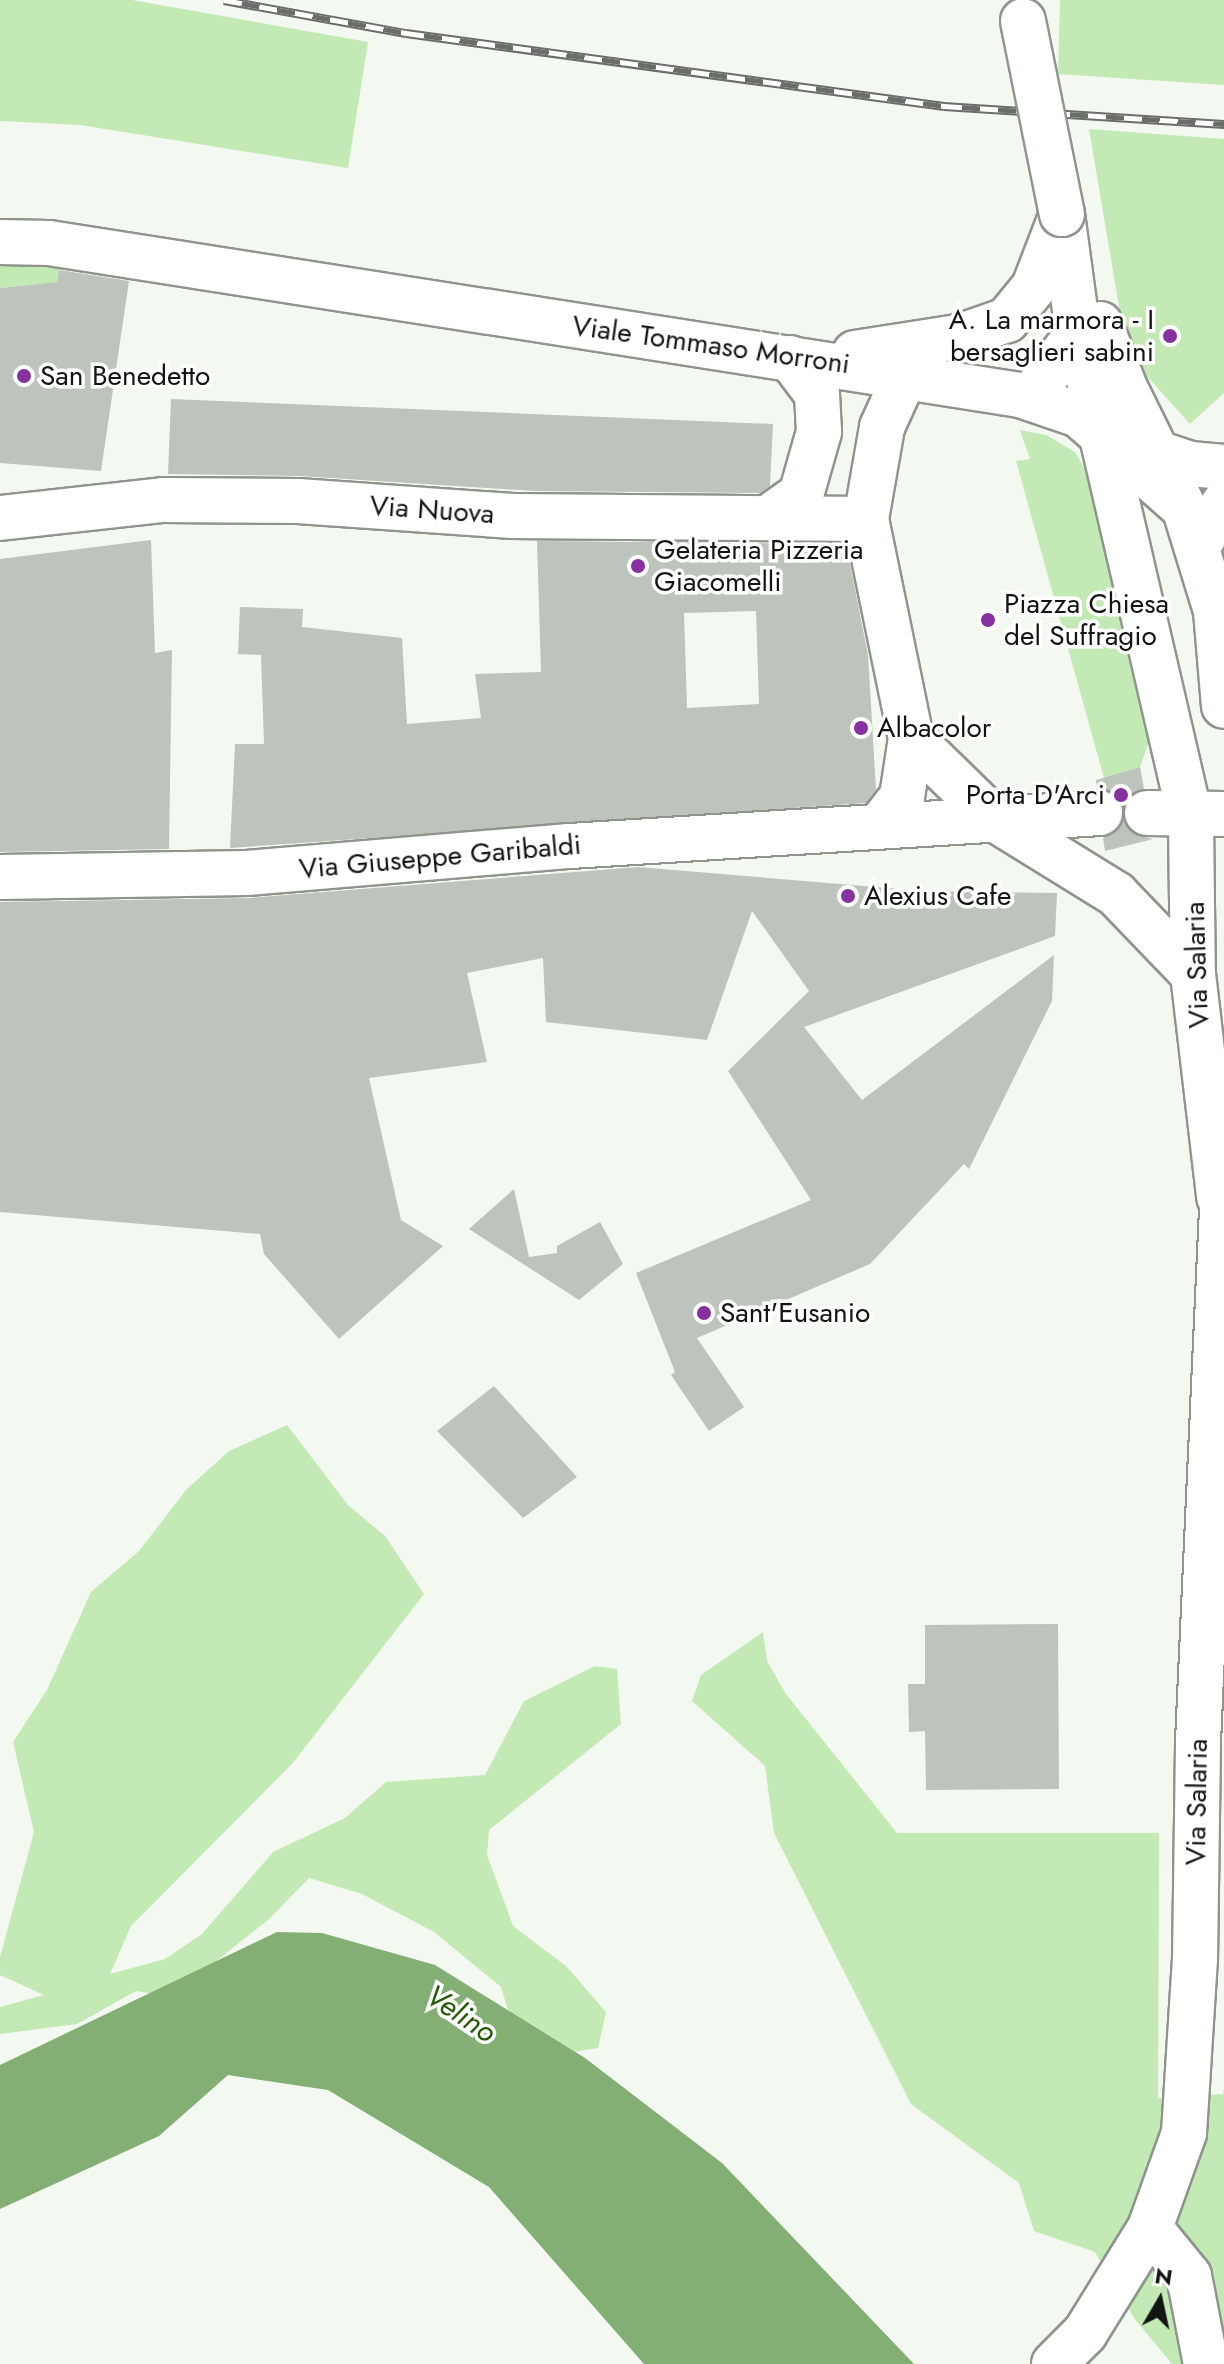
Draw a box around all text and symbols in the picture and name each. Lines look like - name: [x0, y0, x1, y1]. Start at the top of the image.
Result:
- place label: A. La marmora - I bersaglieri sabini: [949, 303, 1154, 369]
- street label: Viale Tommaso Morroni: [570, 309, 852, 381]
- marker: A. La marmora - I bersaglieri sabini: [1161, 327, 1179, 345]
- place label: San Benedetto: [40, 359, 210, 393]
- marker: San Benedetto: [15, 367, 33, 385]
- street label: Via Nuova: [369, 489, 495, 531]
- place label: Gelateria Pizzeria Giacomelli: [654, 533, 863, 599]
- marker: Gelateria Pizzeria Giacomelli: [629, 557, 647, 575]
- place label: Piazza Chiesa del Suffragio: [1004, 587, 1169, 653]
- marker: Piazza Chiesa del Suffragio: [979, 611, 997, 629]
- place label: Albacolor: [877, 711, 991, 745]
- marker: Albacolor: [852, 719, 870, 737]
- place label: Porta D'Arci: [966, 778, 1105, 812]
- marker: Porta D'Arci: [1112, 786, 1130, 804]
- street label: Via Giuseppe Garibaldi: [298, 828, 582, 886]
- place label: Alexius Cafe: [864, 879, 1011, 913]
- marker: Alexius Cafe: [839, 887, 857, 905]
- street label: Via Salaria: [1178, 901, 1216, 1029]
- place label: Sant'Eusanio: [720, 1296, 870, 1330]
- marker: Sant'Eusanio: [695, 1304, 713, 1322]
- street label: Via Salaria: [1179, 1738, 1215, 1866]
- water label: Velino: [419, 1977, 503, 2051]
- text: N: [1153, 2259, 1175, 2293]
- north arrow: [1120, 2260, 1200, 2340]

